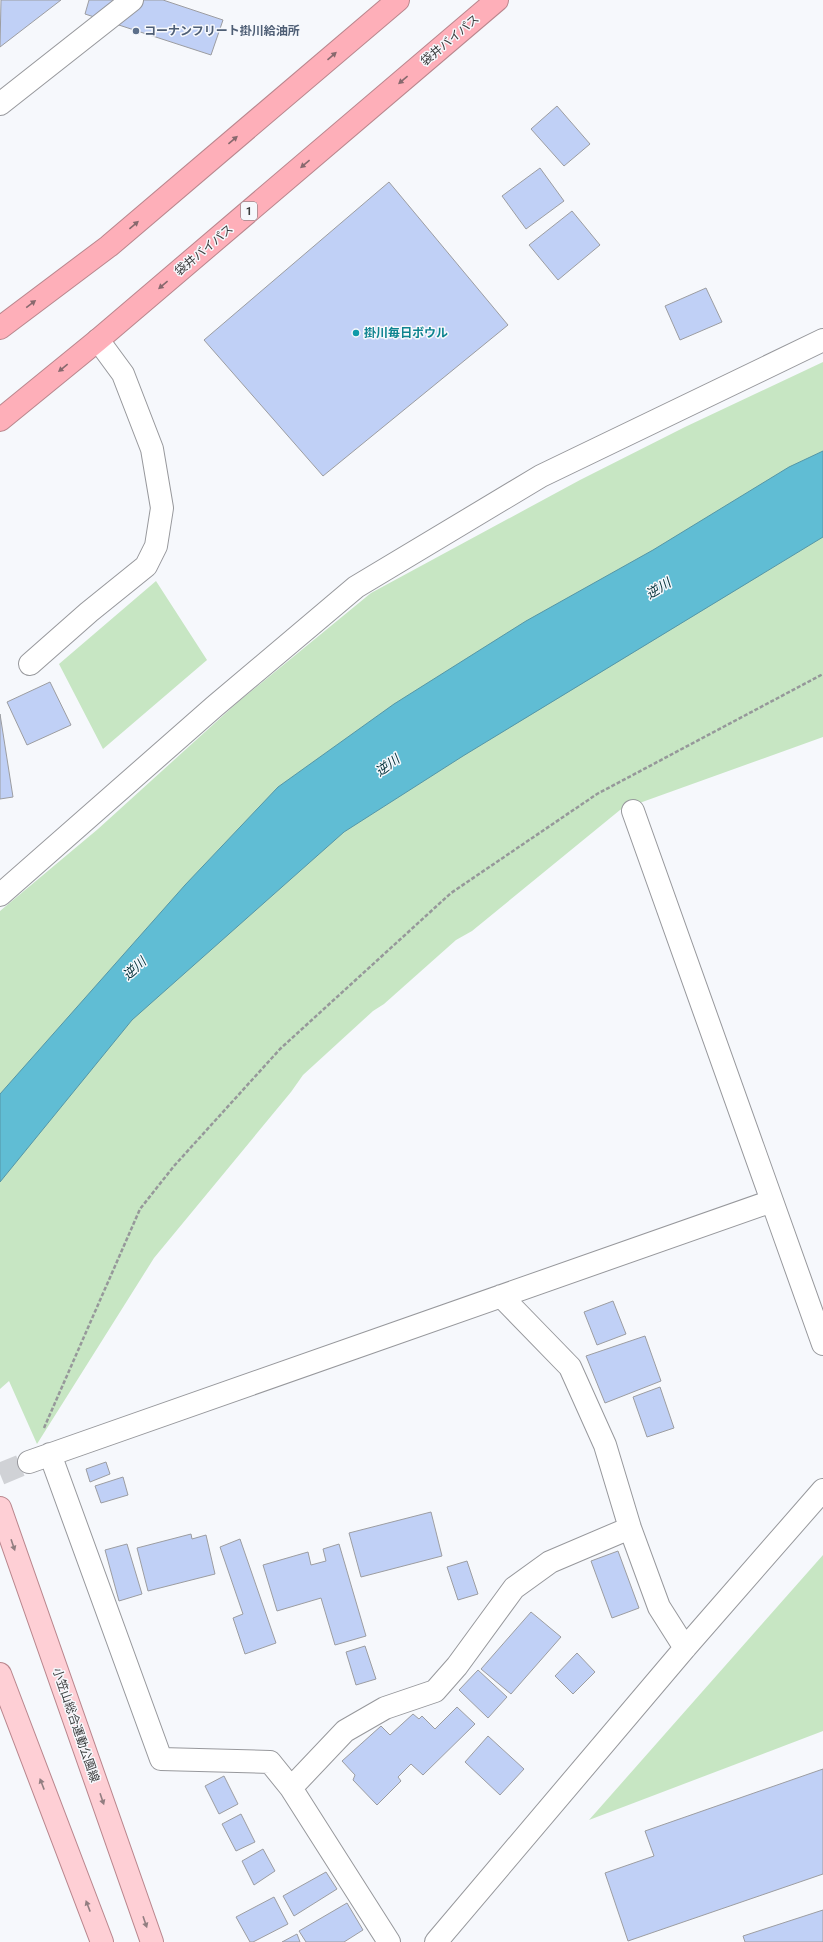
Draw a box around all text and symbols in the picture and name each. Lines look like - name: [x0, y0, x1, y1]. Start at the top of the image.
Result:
- street label: 袋井バイパス: [417, 12, 482, 69]
- place label: コーナンフリート掛川給油所: [144, 24, 300, 38]
- marker: コーナンフリート掛川給油所: [131, 26, 141, 36]
- one-way arrow: [326, 52, 337, 61]
- one-way arrow: [398, 75, 409, 84]
- one-way arrow: [228, 136, 238, 145]
- one-way arrow: [299, 160, 310, 169]
- road number: 1: [241, 202, 257, 220]
- one-way arrow: [129, 220, 139, 229]
- street label: 袋井バイパス: [171, 222, 236, 279]
- one-way arrow: [158, 280, 168, 289]
- one-way arrow: [26, 300, 37, 309]
- place label: 掛川毎日ボウル: [364, 326, 448, 340]
- marker: 掛川毎日ボウル: [351, 328, 361, 338]
- one-way arrow: [58, 364, 69, 373]
- water label: 逆川: [643, 574, 675, 602]
- water label: 逆川: [372, 751, 404, 779]
- water label: 逆川: [120, 953, 150, 983]
- one-way arrow: [10, 1539, 16, 1551]
- street label: 小笠山総合運動公園線: [50, 1666, 102, 1784]
- one-way arrow: [38, 1778, 44, 1790]
- one-way arrow: [99, 1794, 105, 1806]
- one-way arrow: [85, 1899, 91, 1911]
- one-way arrow: [142, 1917, 148, 1929]

